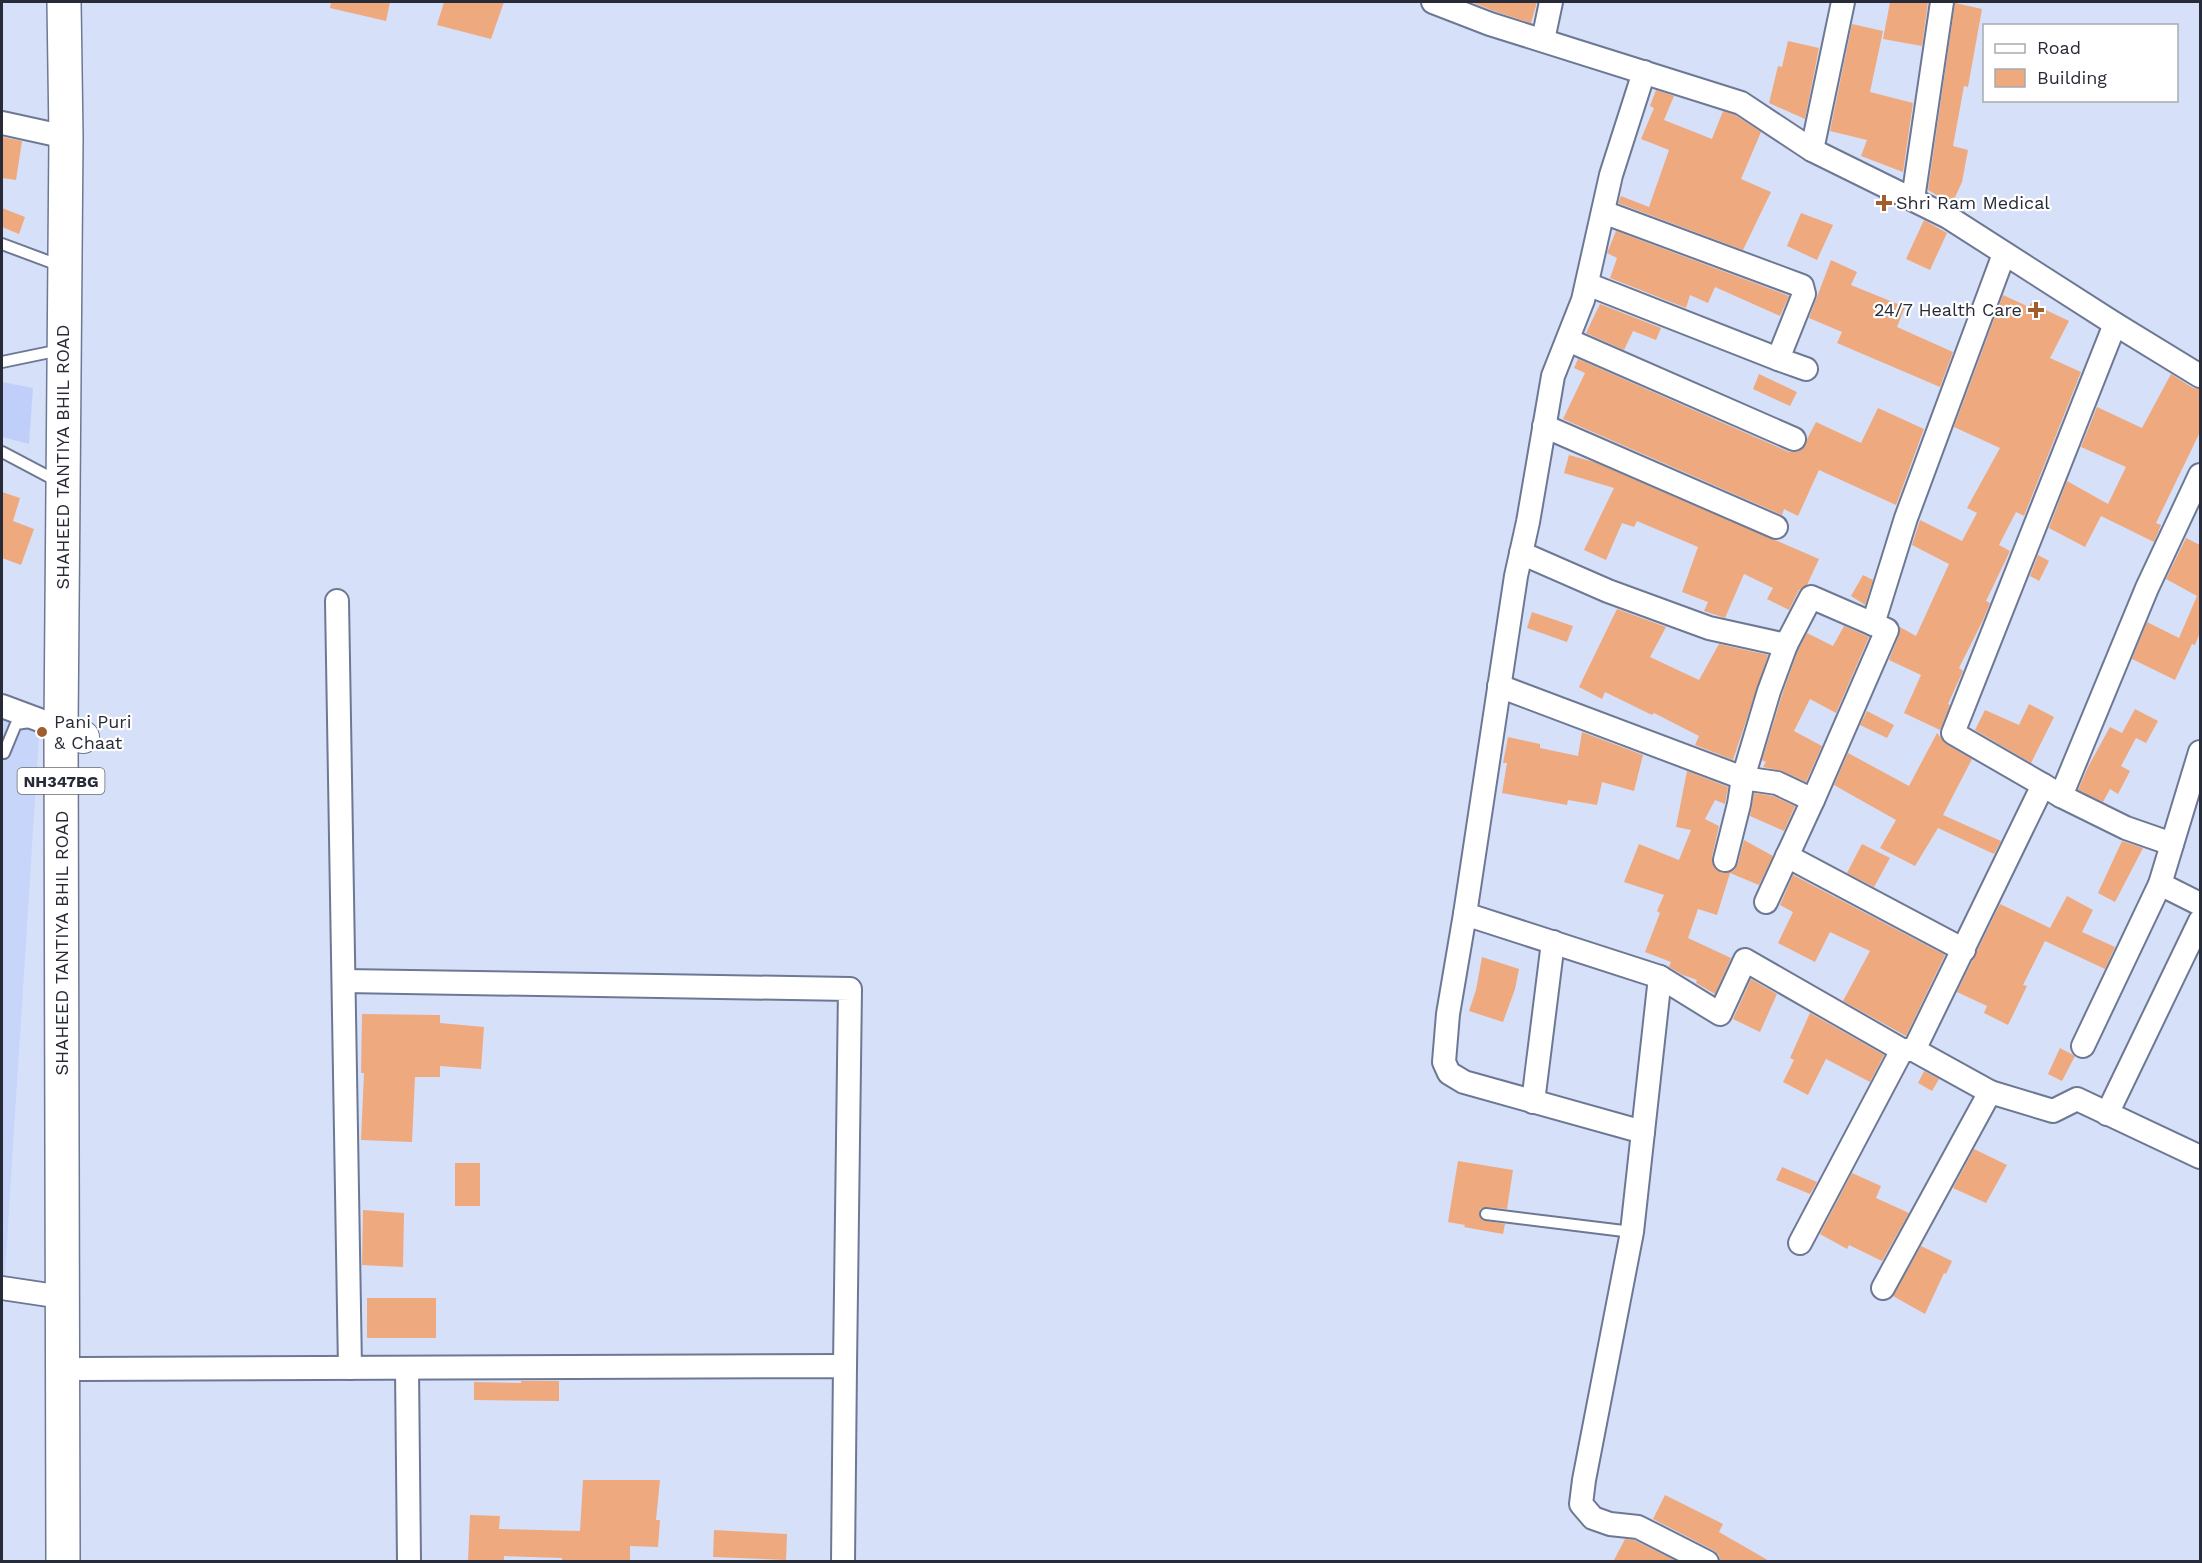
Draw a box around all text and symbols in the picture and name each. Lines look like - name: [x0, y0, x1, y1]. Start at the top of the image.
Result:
- legend: [1983, 24, 2178, 102]
- text: Road: [2037, 37, 2081, 58]
- text: Building: [2037, 67, 2107, 88]
- place label: Shri Ram Medical: [1896, 192, 2050, 213]
- marker: Shri Ram Medical: [1877, 196, 1891, 210]
- place label: 24/7 Health Care: [1874, 299, 2022, 320]
- marker: 24/7 Health Care: [2027, 301, 2045, 319]
- street label: SHAHEED TANTIYA BHIL ROAD: [52, 325, 73, 589]
- place label: Pani Puri & Chaat: [54, 711, 131, 753]
- marker: Pani Puri & Chaat: [35, 725, 49, 739]
- road number: NH347BG: [17, 768, 104, 794]
- street label: SHAHEED TANTIYA BHIL ROAD: [51, 811, 72, 1075]

